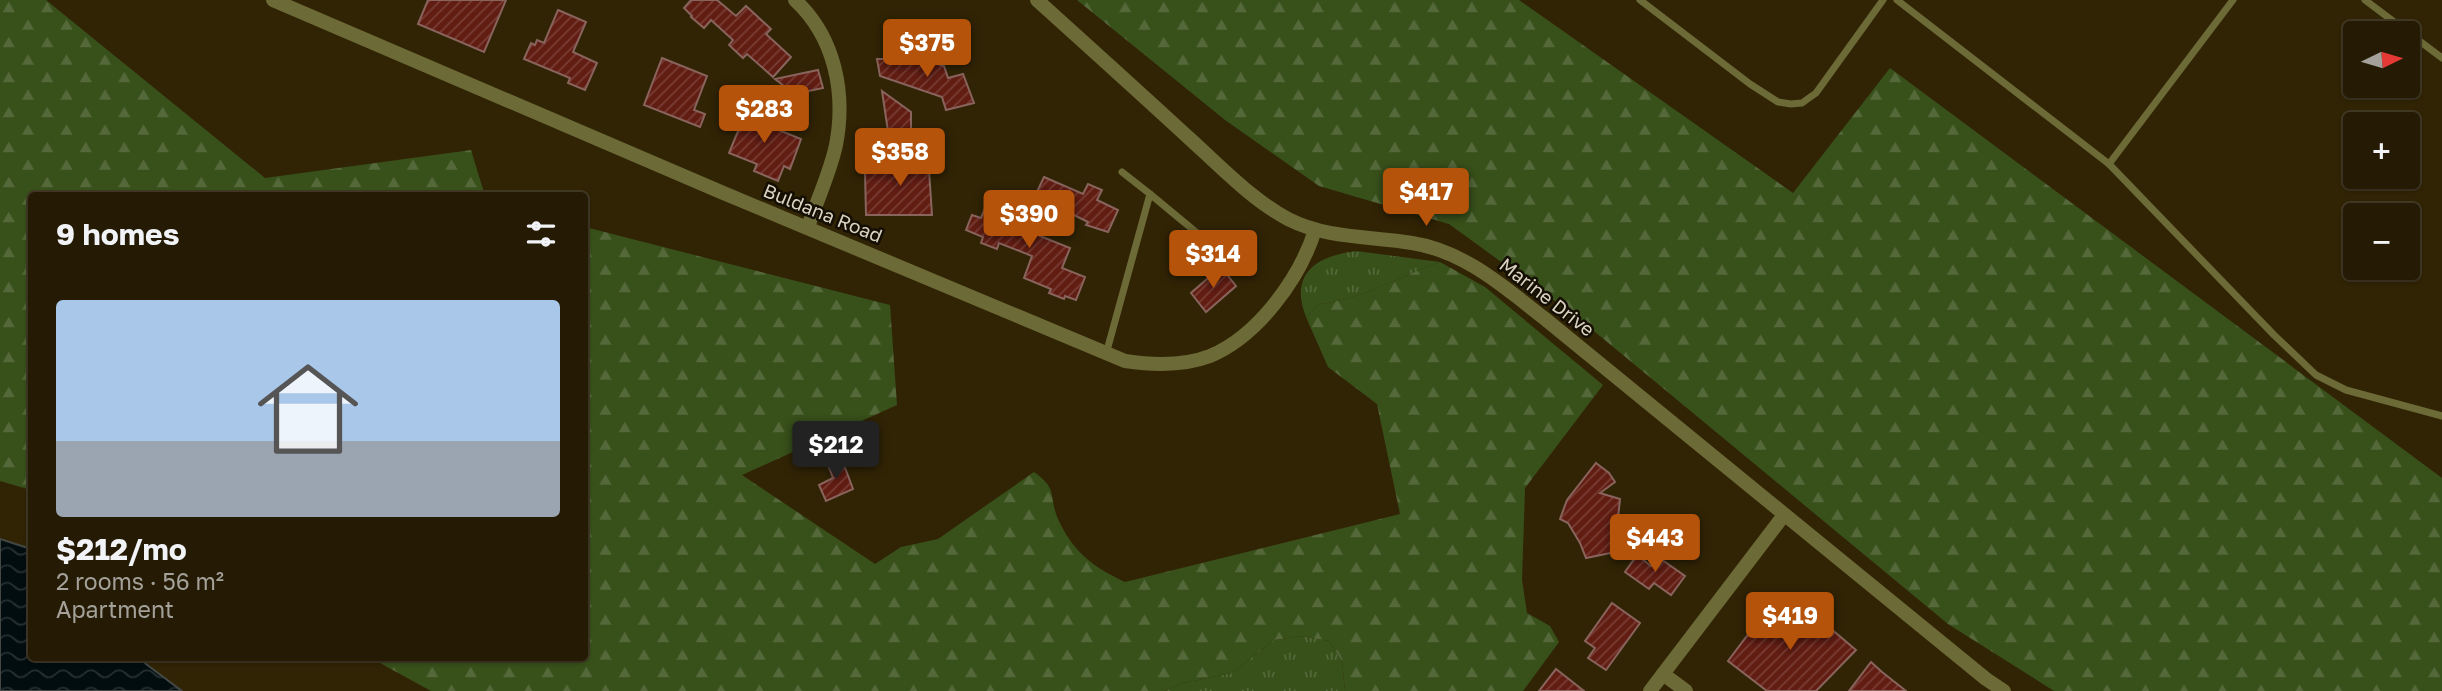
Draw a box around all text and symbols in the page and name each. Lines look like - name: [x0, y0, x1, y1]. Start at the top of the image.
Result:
- pin: $375: [886, 20, 968, 79]
- north arrow: [2343, 21, 2420, 98]
- map controls: [2343, 21, 2420, 280]
- text: $375: [899, 28, 955, 56]
- pin: $283: [723, 86, 805, 145]
- text: $283: [735, 94, 793, 122]
- button: +: [2343, 112, 2420, 189]
- pin: $358: [859, 128, 941, 188]
- text: $358: [871, 137, 929, 165]
- pin: $417: [1385, 168, 1467, 228]
- text: $417: [1399, 177, 1453, 205]
- street label: Buldana Road: [760, 178, 886, 247]
- pin: $390: [988, 190, 1070, 250]
- text: $390: [1000, 199, 1059, 227]
- button: −: [2343, 203, 2420, 280]
- icon: filters: [522, 215, 560, 253]
- text: 9 homes: [56, 216, 179, 252]
- pin: $314: [1172, 230, 1254, 290]
- text: $314: [1185, 239, 1241, 267]
- street label: Marine Drive: [1495, 252, 1599, 341]
- icon: home: [245, 346, 371, 472]
- pin: $212: [795, 421, 877, 481]
- text: $212: [808, 430, 864, 458]
- pin: $443: [1614, 514, 1696, 574]
- text: $443: [1626, 523, 1684, 551]
- text: $212/mo: [56, 531, 187, 567]
- text: 2 rooms · 56 m²: [56, 567, 224, 595]
- pin: $419: [1749, 592, 1831, 652]
- text: Apartment: [56, 595, 174, 623]
- text: $419: [1762, 601, 1818, 629]

